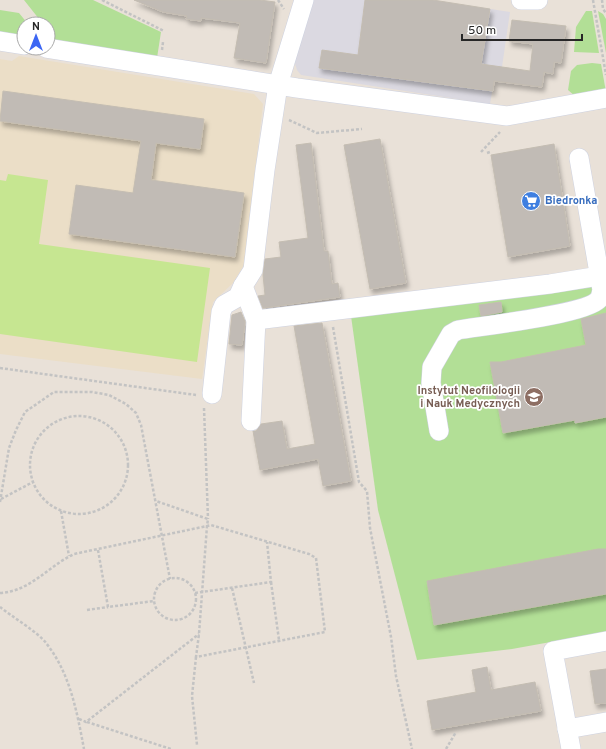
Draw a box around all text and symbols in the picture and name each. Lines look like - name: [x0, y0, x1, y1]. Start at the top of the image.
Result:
- north arrow: [16, 16, 56, 56]
- scale bar: [462, 16, 582, 42]
- text: N: [32, 20, 40, 34]
- text: 50 m: [468, 23, 496, 39]
- supermarket icon: Biedronka: [520, 190, 542, 212]
- place label: Biedronka: [545, 194, 597, 208]
- place label: Instytut Neofilologii i Nauk Medycznych: [418, 384, 520, 411]
- school or university icon: Instytut Neofilologii i Nauk Medycznych: [523, 386, 545, 408]

